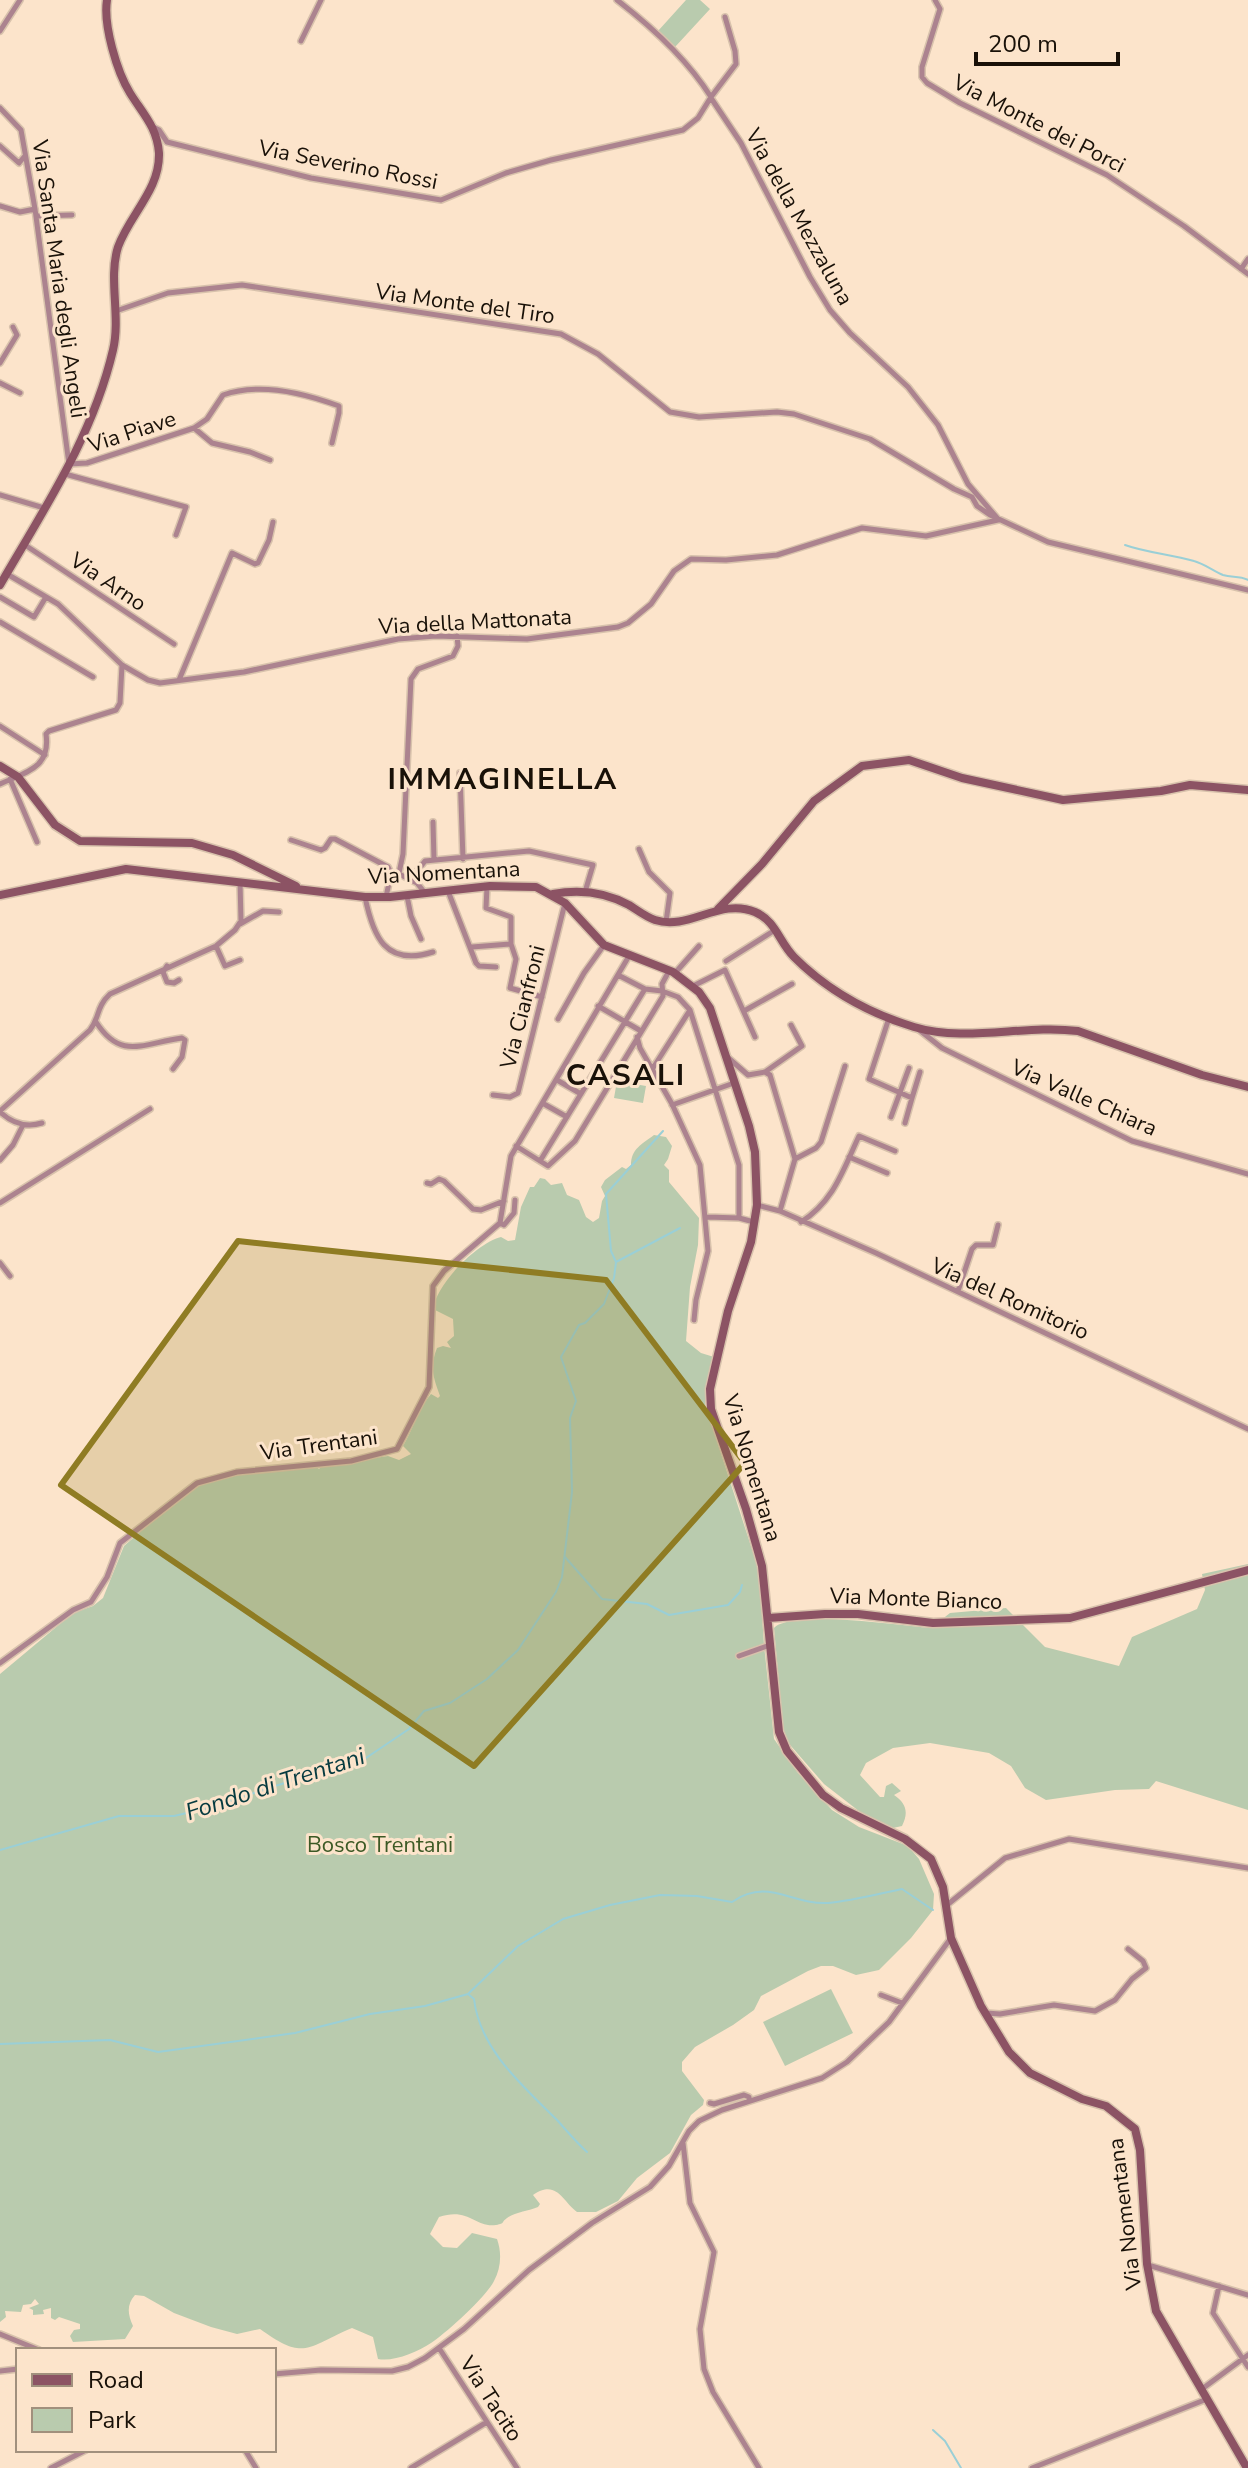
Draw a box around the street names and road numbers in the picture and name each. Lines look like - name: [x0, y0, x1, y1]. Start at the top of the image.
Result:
- street label: Via Monte dei Porci: [947, 67, 1130, 181]
- street label: Via della Mezzaluna: [737, 122, 860, 311]
- street label: Via Severino Rossi: [255, 133, 440, 197]
- street label: Via Santa Maria degli Angeli: [24, 137, 93, 420]
- street label: Via Monte del Tiro: [372, 276, 557, 331]
- street label: Via Piave: [83, 404, 180, 461]
- street label: Via Arno: [63, 545, 152, 619]
- street label: Via della Mattonata: [377, 602, 572, 642]
- street label: Via Nomentana: [366, 854, 521, 892]
- street label: Via Cianfroni: [493, 942, 553, 1073]
- street label: Via Valle Chiara: [1005, 1052, 1162, 1144]
- street label: Via del Romitorio: [925, 1250, 1094, 1347]
- street label: Via Nomentana: [715, 1390, 789, 1545]
- street label: Via Trentani: [257, 1422, 380, 1468]
- street label: Via Monte Bianco: [828, 1581, 1003, 1617]
- street label: Via Nomentana: [1101, 2136, 1149, 2293]
- street label: Via Tacito: [452, 2350, 530, 2447]

